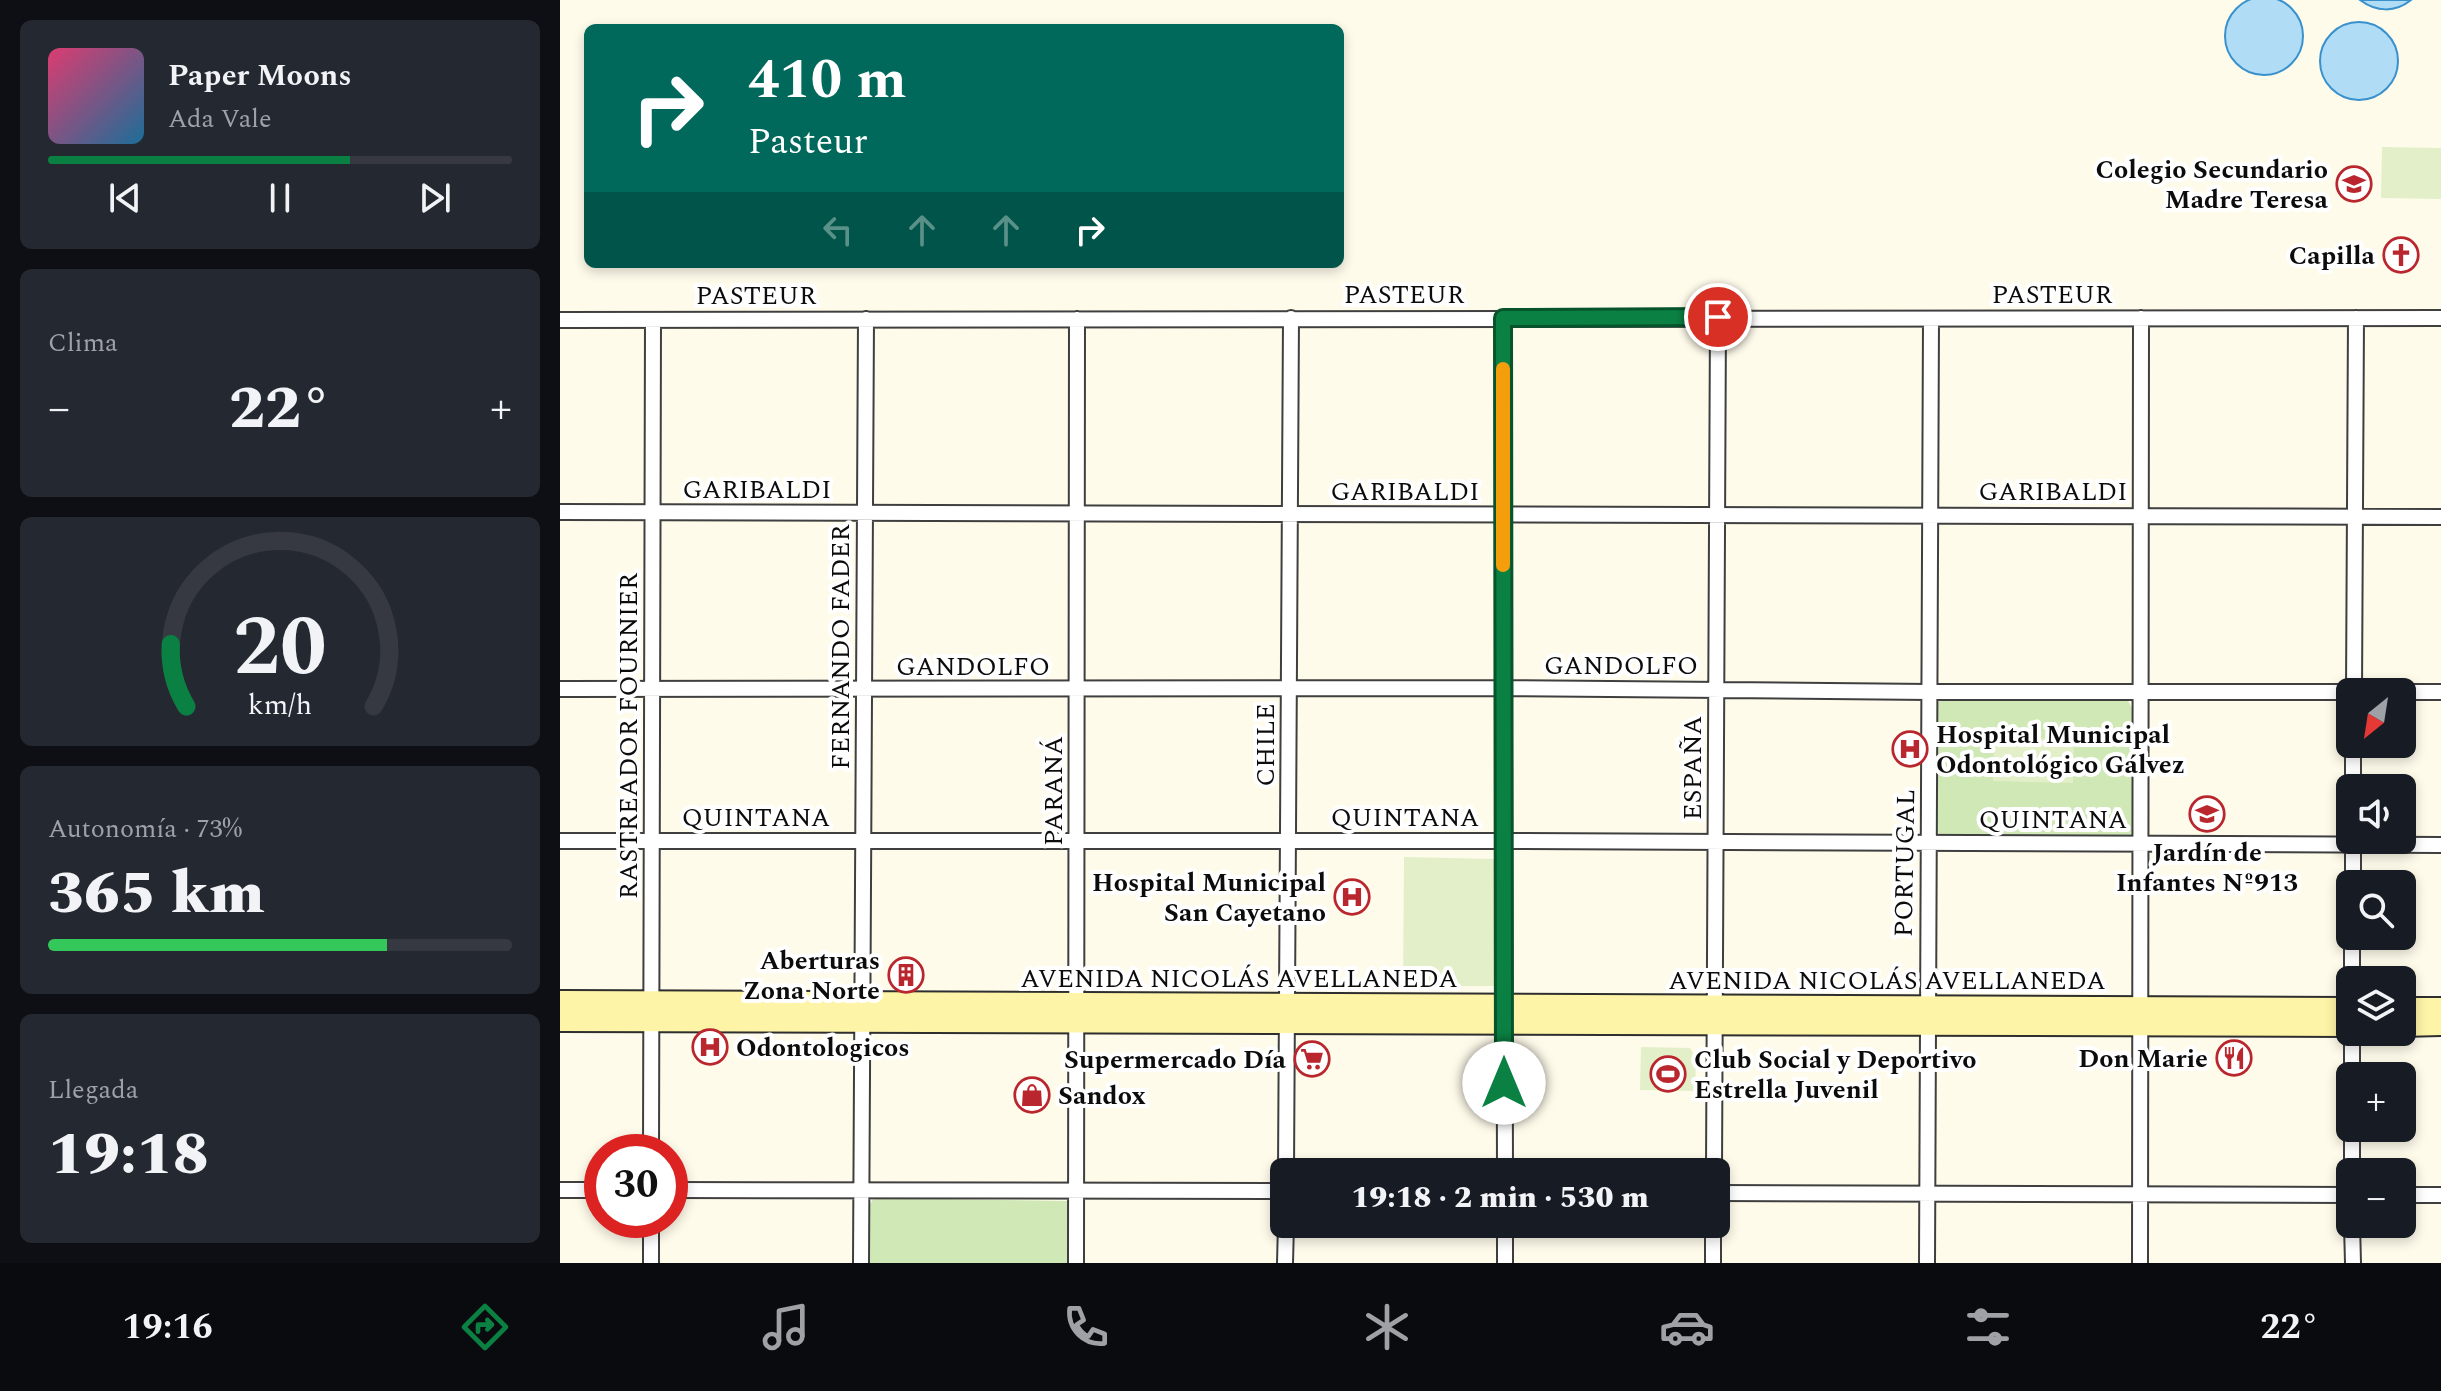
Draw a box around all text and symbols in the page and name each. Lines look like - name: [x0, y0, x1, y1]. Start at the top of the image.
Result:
- text: 410 m: [748, 38, 907, 123]
- text: Paper Moons: [168, 53, 352, 99]
- icon: right: [616, 56, 720, 160]
- text: Ada Vale: [168, 99, 271, 139]
- text: Pasteur: [748, 115, 868, 170]
- place label: Colegio Secundario Madre Teresa: [2096, 150, 2329, 220]
- school or university icon: Colegio Secundario Madre Teresa: [2335, 165, 2373, 203]
- icon: previous: [103, 176, 147, 220]
- icon: pause: [258, 176, 302, 220]
- icon: next: [413, 176, 457, 220]
- icon: left: [816, 208, 860, 252]
- icon: ahead: [900, 208, 944, 252]
- icon: ahead: [984, 208, 1028, 252]
- icon: right: [1068, 208, 1112, 252]
- place label: Capilla: [2289, 236, 2376, 276]
- church icon: Capilla: [2382, 236, 2420, 274]
- street label: PASTEUR: [1344, 275, 1465, 315]
- street label: PASTEUR: [1992, 275, 2113, 315]
- street label: PASTEUR: [696, 276, 817, 316]
- pin: [1684, 283, 1752, 351]
- icon: arrive: [1696, 295, 1740, 339]
- text: Clima: [48, 323, 118, 363]
- text: 22°: [229, 363, 331, 455]
- text: −: [48, 375, 70, 442]
- text: +: [490, 375, 512, 442]
- street label: GARIBALDI: [683, 470, 831, 510]
- street label: GARIBALDI: [1331, 472, 1479, 512]
- street label: GARIBALDI: [1979, 472, 2127, 512]
- street label: FERNANDO FADER: [821, 523, 861, 770]
- street label: RASTREADOR FOURNIER: [609, 572, 649, 899]
- text: 20: [233, 585, 327, 712]
- street label: GANDOLFO: [1544, 646, 1698, 686]
- street label: GANDOLFO: [896, 647, 1050, 687]
- north arrow: [2336, 678, 2416, 758]
- map controls: [2336, 678, 2416, 1238]
- text: km/h: [248, 685, 312, 728]
- street label: CHILE: [1246, 703, 1286, 787]
- place label: Hospital Municipal Odontológico Gálvez: [1936, 715, 2185, 785]
- street label: ESPAÑA: [1673, 716, 1713, 820]
- hospital icon: Hospital Municipal Odontológico Gálvez: [1891, 730, 1929, 768]
- street label: PARANÁ: [1034, 736, 1074, 846]
- button: sound: [2336, 774, 2416, 854]
- street label: PORTUGAL: [1884, 789, 1926, 937]
- school or university icon: Jardín de Infantes Nº913: [2188, 795, 2226, 833]
- street label: QUINTANA: [682, 798, 830, 838]
- street label: QUINTANA: [1331, 798, 1479, 838]
- street label: QUINTANA: [1979, 800, 2127, 840]
- text: Autonomía · 73%: [48, 809, 242, 849]
- place label: Jardín de Infantes Nº913: [2116, 833, 2298, 903]
- text: 365 km: [48, 848, 265, 940]
- place label: Hospital Municipal San Cayetano: [1092, 863, 1326, 933]
- button: search: [2336, 870, 2416, 950]
- hospital icon: Hospital Municipal San Cayetano: [1333, 878, 1371, 916]
- place label: Aberturas Zona Norte: [743, 941, 880, 1011]
- building icon: Aberturas Zona Norte: [887, 956, 925, 994]
- street label: AVENIDA NICOLÁS AVELLANEDA: [1020, 959, 1458, 999]
- street label: AVENIDA NICOLÁS AVELLANEDA: [1668, 961, 2106, 1001]
- button: layers: [2336, 966, 2416, 1046]
- hospital icon: Odontologicos: [691, 1028, 729, 1066]
- place label: Odontologicos: [736, 1028, 910, 1068]
- place label: Don Marie: [2078, 1039, 2208, 1079]
- restaurant icon: Don Marie: [2215, 1039, 2253, 1077]
- place label: Supermercado Día: [1064, 1040, 1287, 1080]
- supermarket icon: Supermercado Día: [1293, 1040, 1331, 1078]
- place label: Club Social y Deportivo Estrella Juvenil: [1694, 1040, 1977, 1110]
- position arrow: [1462, 1041, 1546, 1125]
- sports icon: Club Social y Deportivo Estrella Juvenil: [1649, 1055, 1687, 1093]
- button: +: [2336, 1062, 2416, 1142]
- text: Llegada: [48, 1070, 139, 1110]
- shop icon: Sandox: [1013, 1076, 1051, 1114]
- place label: Sandox: [1058, 1076, 1146, 1116]
- text: 19:18: [48, 1109, 209, 1201]
- speed limit sign: 30: [584, 1134, 688, 1238]
- button: −: [2336, 1158, 2416, 1238]
- text: 19:18 · 2 min · 530 m: [1351, 1175, 1649, 1221]
- icon: directions: [457, 1299, 513, 1355]
- icon: music: [758, 1299, 814, 1355]
- icon: phone: [1058, 1299, 1114, 1355]
- icon: climate: [1359, 1299, 1415, 1355]
- icon: car: [1659, 1299, 1715, 1355]
- icon: filters: [1960, 1299, 2016, 1355]
- text: 19:16: [122, 1300, 213, 1355]
- text: 22°: [2260, 1300, 2319, 1355]

